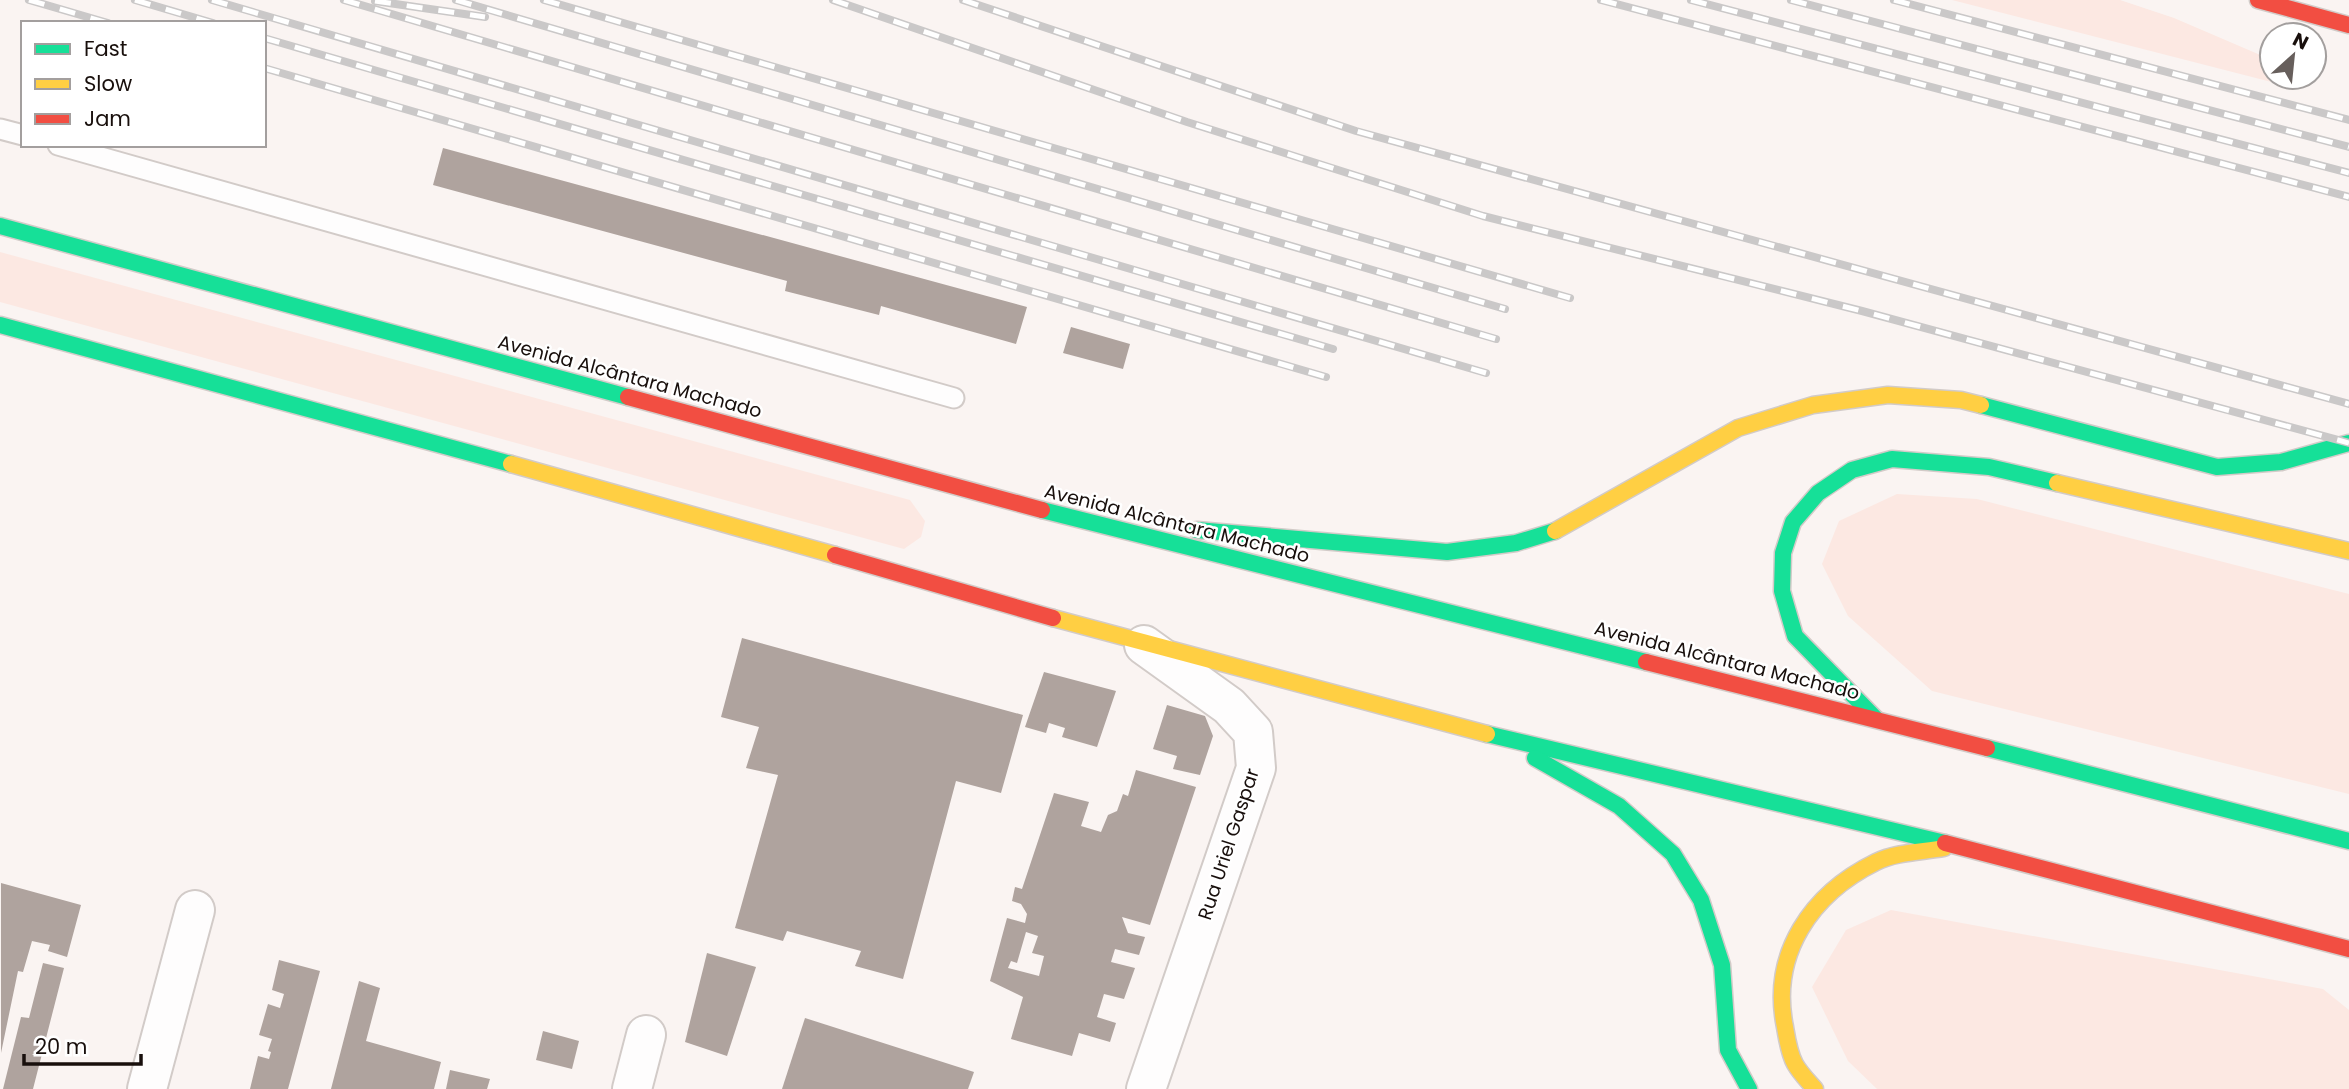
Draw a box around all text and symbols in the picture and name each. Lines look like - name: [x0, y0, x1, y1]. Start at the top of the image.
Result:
- legend: [21, 21, 266, 147]
- north arrow: [2258, 21, 2328, 91]
- text: N: [2288, 26, 2313, 57]
- text: Fast: [84, 34, 127, 63]
- text: Slow: [84, 69, 132, 98]
- text: Jam: [84, 104, 131, 133]
- street label: Avenida Alcântara Machado: [495, 328, 765, 425]
- street label: Avenida Alcântara Machado: [1041, 477, 1312, 570]
- street label: Avenida Alcântara Machado: [1591, 614, 1862, 707]
- street label: Rua Uriel Gaspar: [1191, 765, 1266, 923]
- scale bar: [24, 1023, 142, 1066]
- text: 20 m: [35, 1032, 88, 1061]

